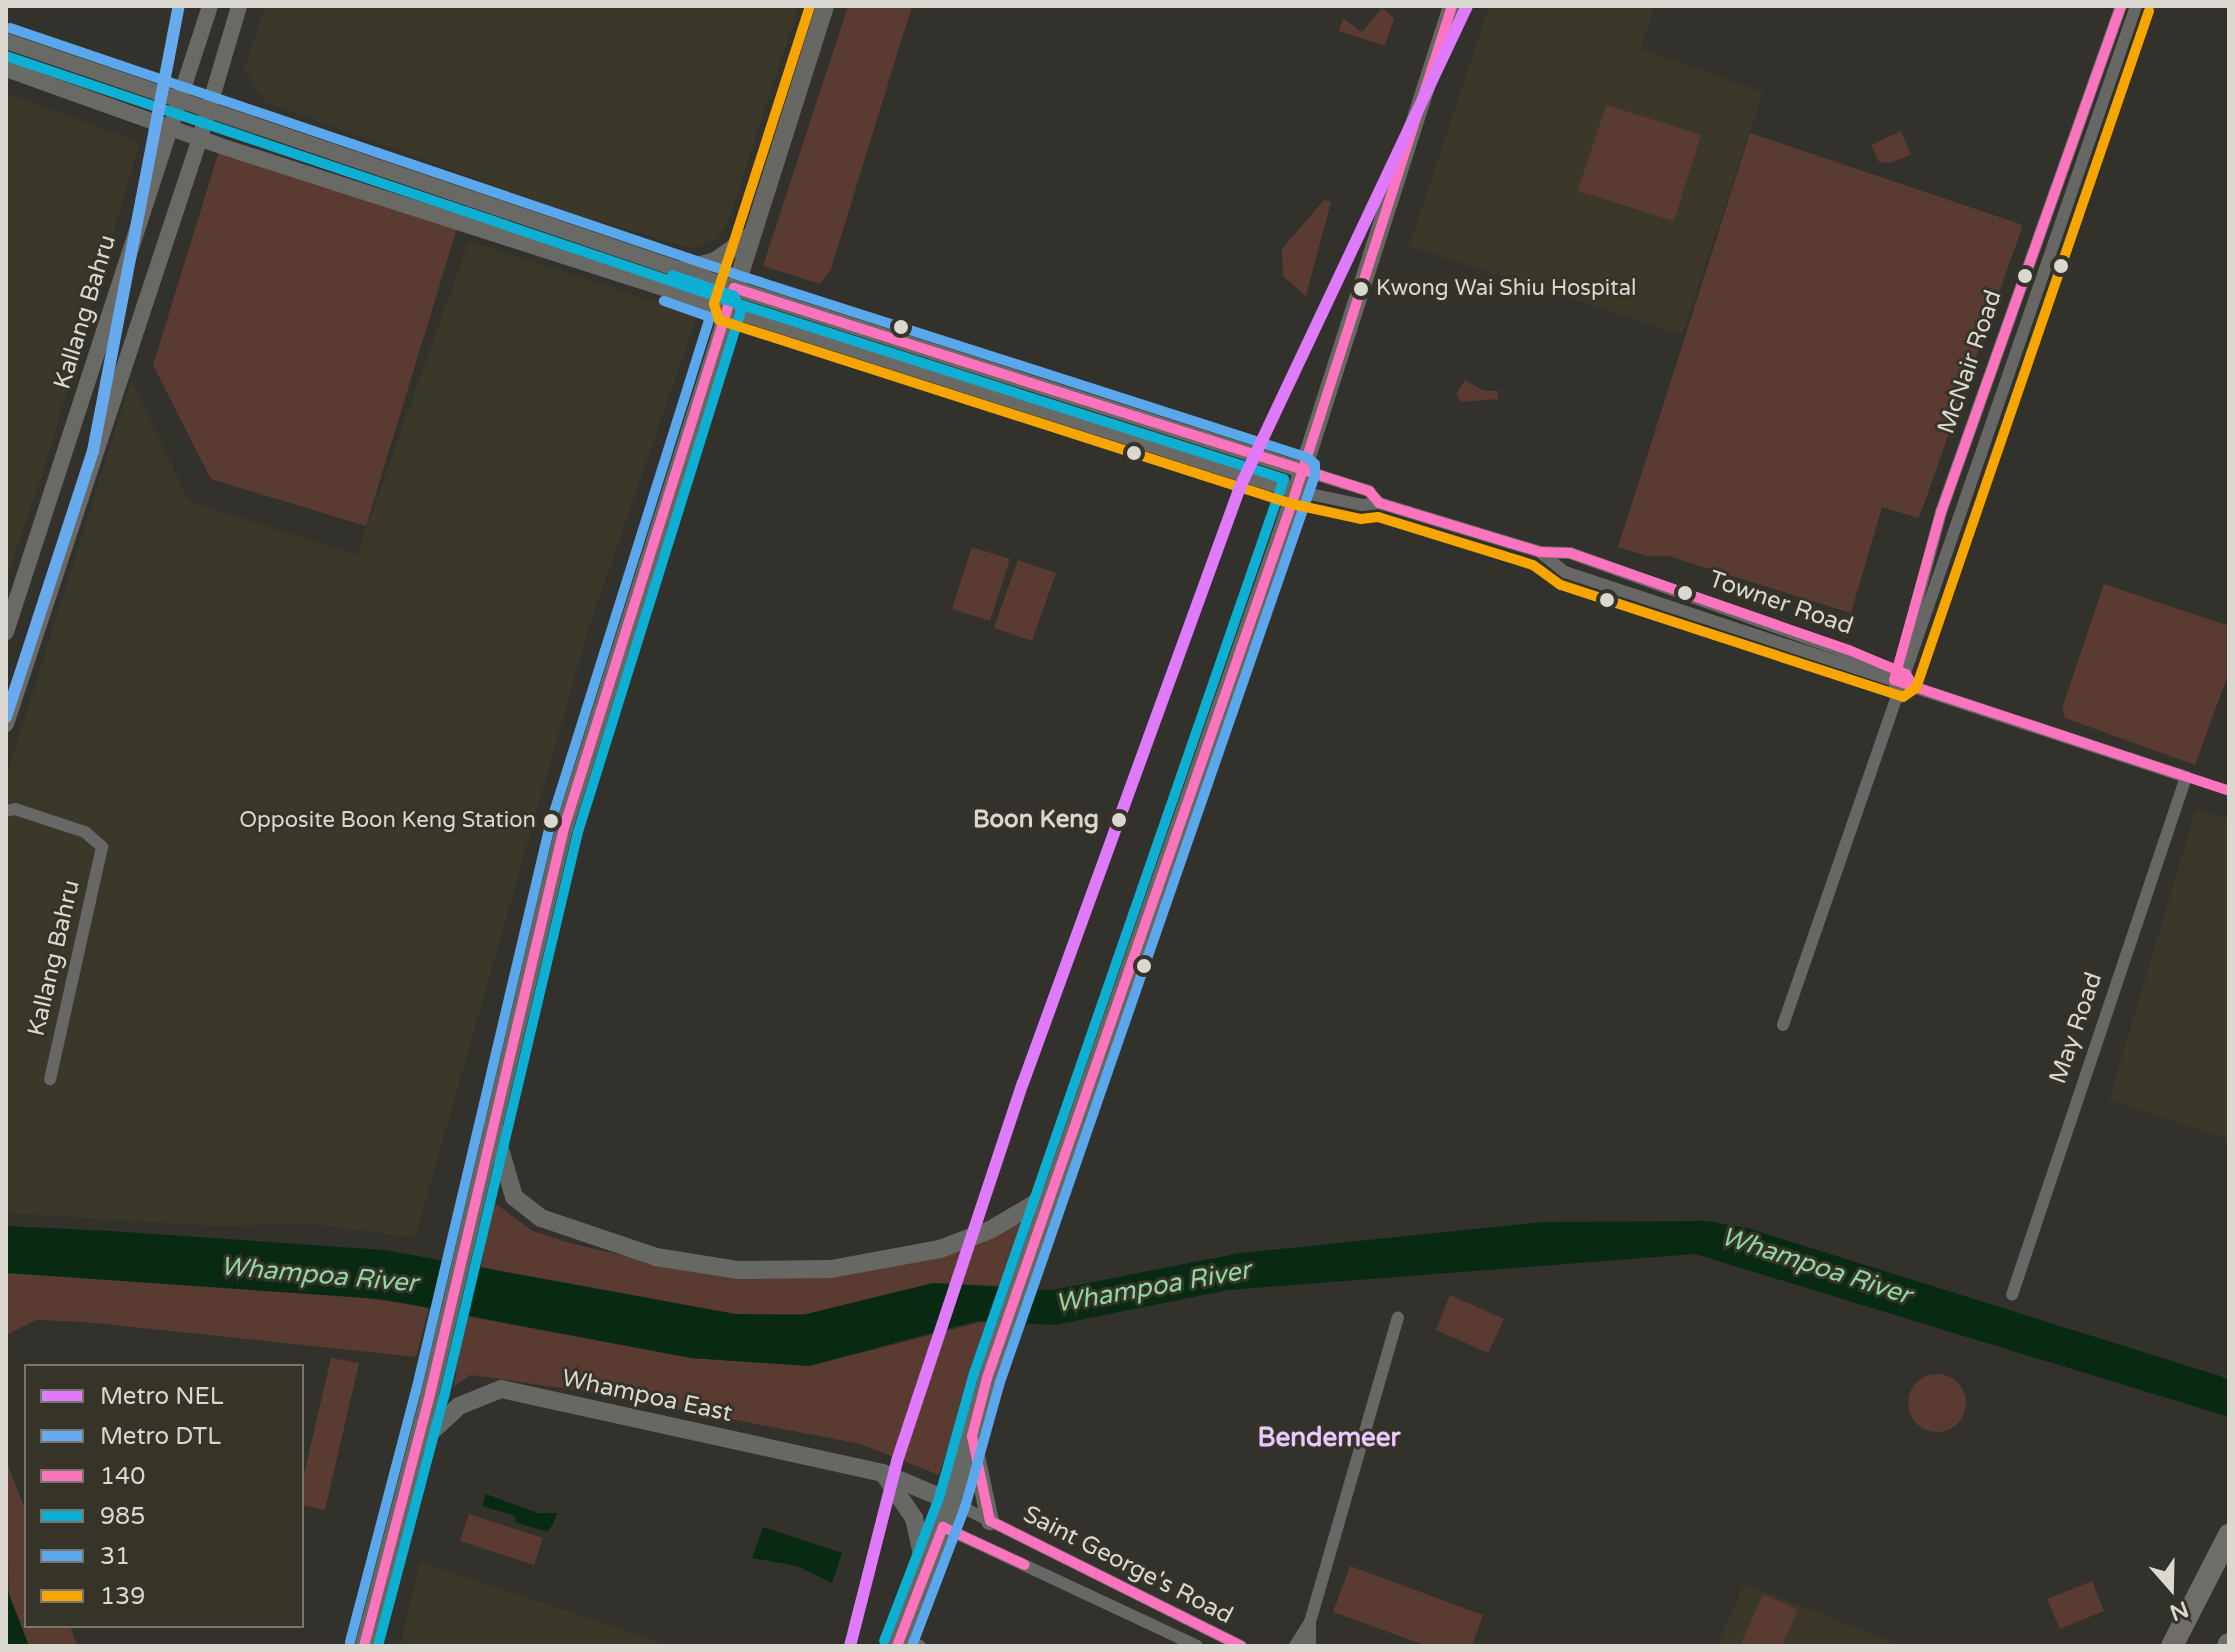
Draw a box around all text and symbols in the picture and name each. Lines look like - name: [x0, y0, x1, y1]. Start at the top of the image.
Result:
- street label: Kallang Bahru: [48, 231, 122, 393]
- unlabelled marker: [2053, 258, 2069, 274]
- unlabelled marker: [2017, 268, 2033, 284]
- place label: Kwong Wai Shiu Hospital: [1376, 276, 1637, 302]
- marker: Kwong Wai Shiu Hospital: [1353, 281, 1369, 297]
- street label: McNair Road: [1932, 286, 2008, 438]
- unlabelled marker: [893, 319, 909, 335]
- unlabelled marker: [1126, 445, 1142, 461]
- street label: Towner Road: [1705, 565, 1857, 641]
- unlabelled marker: [1677, 585, 1693, 601]
- unlabelled marker: [1599, 592, 1615, 608]
- place label: Boon Keng: [973, 806, 1099, 834]
- marker: Boon Keng: [1106, 807, 1132, 833]
- place label: Opposite Boon Keng Station: [239, 808, 536, 834]
- marker: Opposite Boon Keng Station: [543, 813, 559, 829]
- street label: Kallang Bahru: [22, 877, 86, 1039]
- unlabelled marker: [1136, 958, 1152, 974]
- street label: May Road: [2044, 969, 2108, 1087]
- water label: Whampoa River: [1717, 1221, 1915, 1311]
- water label: Whampoa River: [219, 1251, 419, 1299]
- water label: Whampoa River: [1053, 1254, 1253, 1320]
- legend: [24, 1364, 304, 1628]
- street label: Whampoa East: [559, 1364, 735, 1428]
- text: Metro NEL: [100, 1382, 224, 1411]
- text: Metro DTL: [100, 1422, 221, 1451]
- district label: Bendemeer: [1258, 1422, 1400, 1454]
- text: 140: [100, 1462, 145, 1491]
- street label: Saint George's Road: [1018, 1500, 1238, 1630]
- text: 985: [100, 1502, 145, 1531]
- text: 31: [100, 1542, 130, 1571]
- north arrow: [2131, 1548, 2211, 1628]
- text: 139: [100, 1582, 145, 1611]
- text: N: [2166, 1595, 2192, 1626]

